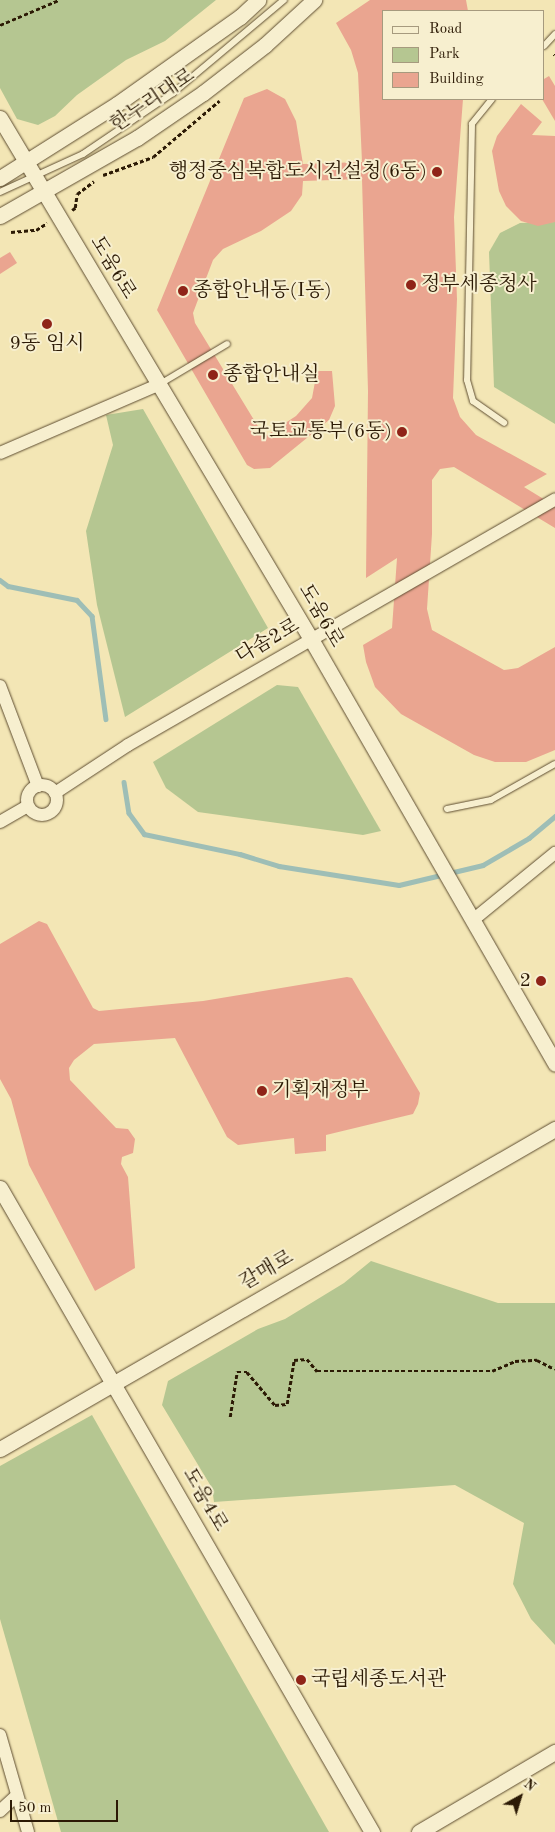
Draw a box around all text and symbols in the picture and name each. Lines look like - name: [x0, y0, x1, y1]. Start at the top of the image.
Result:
- legend: [382, 10, 545, 100]
- text: Road: [429, 22, 462, 37]
- text: Park: [429, 47, 460, 62]
- street label: 한누리대로: [106, 64, 200, 138]
- text: Building: [429, 72, 484, 87]
- place label: 행정중심복합도시건설청(6동): [169, 160, 427, 184]
- marker: 행정중심복합도시건설청(6동): [431, 166, 443, 178]
- street label: 도움6로: [84, 232, 140, 304]
- place label: 정부세종청사: [421, 273, 537, 297]
- place label: 종합안내동(I동): [193, 279, 332, 303]
- marker: 정부세종청사: [405, 279, 417, 291]
- marker: 종합안내동(I동): [177, 285, 189, 297]
- marker: 9동 임시: [41, 318, 53, 330]
- place label: 9동 임시: [9, 332, 85, 356]
- place label: 종합안내실: [223, 363, 320, 387]
- marker: 종합안내실: [207, 369, 219, 381]
- place label: 국토교통부(6동): [250, 420, 392, 444]
- marker: 국토교통부(6동): [396, 426, 408, 438]
- street label: 도움6로: [292, 580, 348, 652]
- street label: 다솜2로: [232, 614, 304, 670]
- place label: 2: [519, 969, 531, 993]
- marker: 2: [535, 975, 547, 987]
- place label: 기획재정부: [272, 1079, 369, 1103]
- marker: 기획재정부: [256, 1085, 268, 1097]
- street label: 갈매로: [236, 1246, 298, 1296]
- street label: 도움4로: [176, 1464, 232, 1536]
- place label: 국립세종도서관: [311, 1668, 446, 1692]
- marker: 국립세종도서관: [295, 1674, 307, 1686]
- north arrow: [495, 1772, 545, 1822]
- text: N: [521, 1777, 538, 1794]
- scale bar: [12, 1790, 120, 1822]
- text: 50 m: [18, 1801, 52, 1816]

